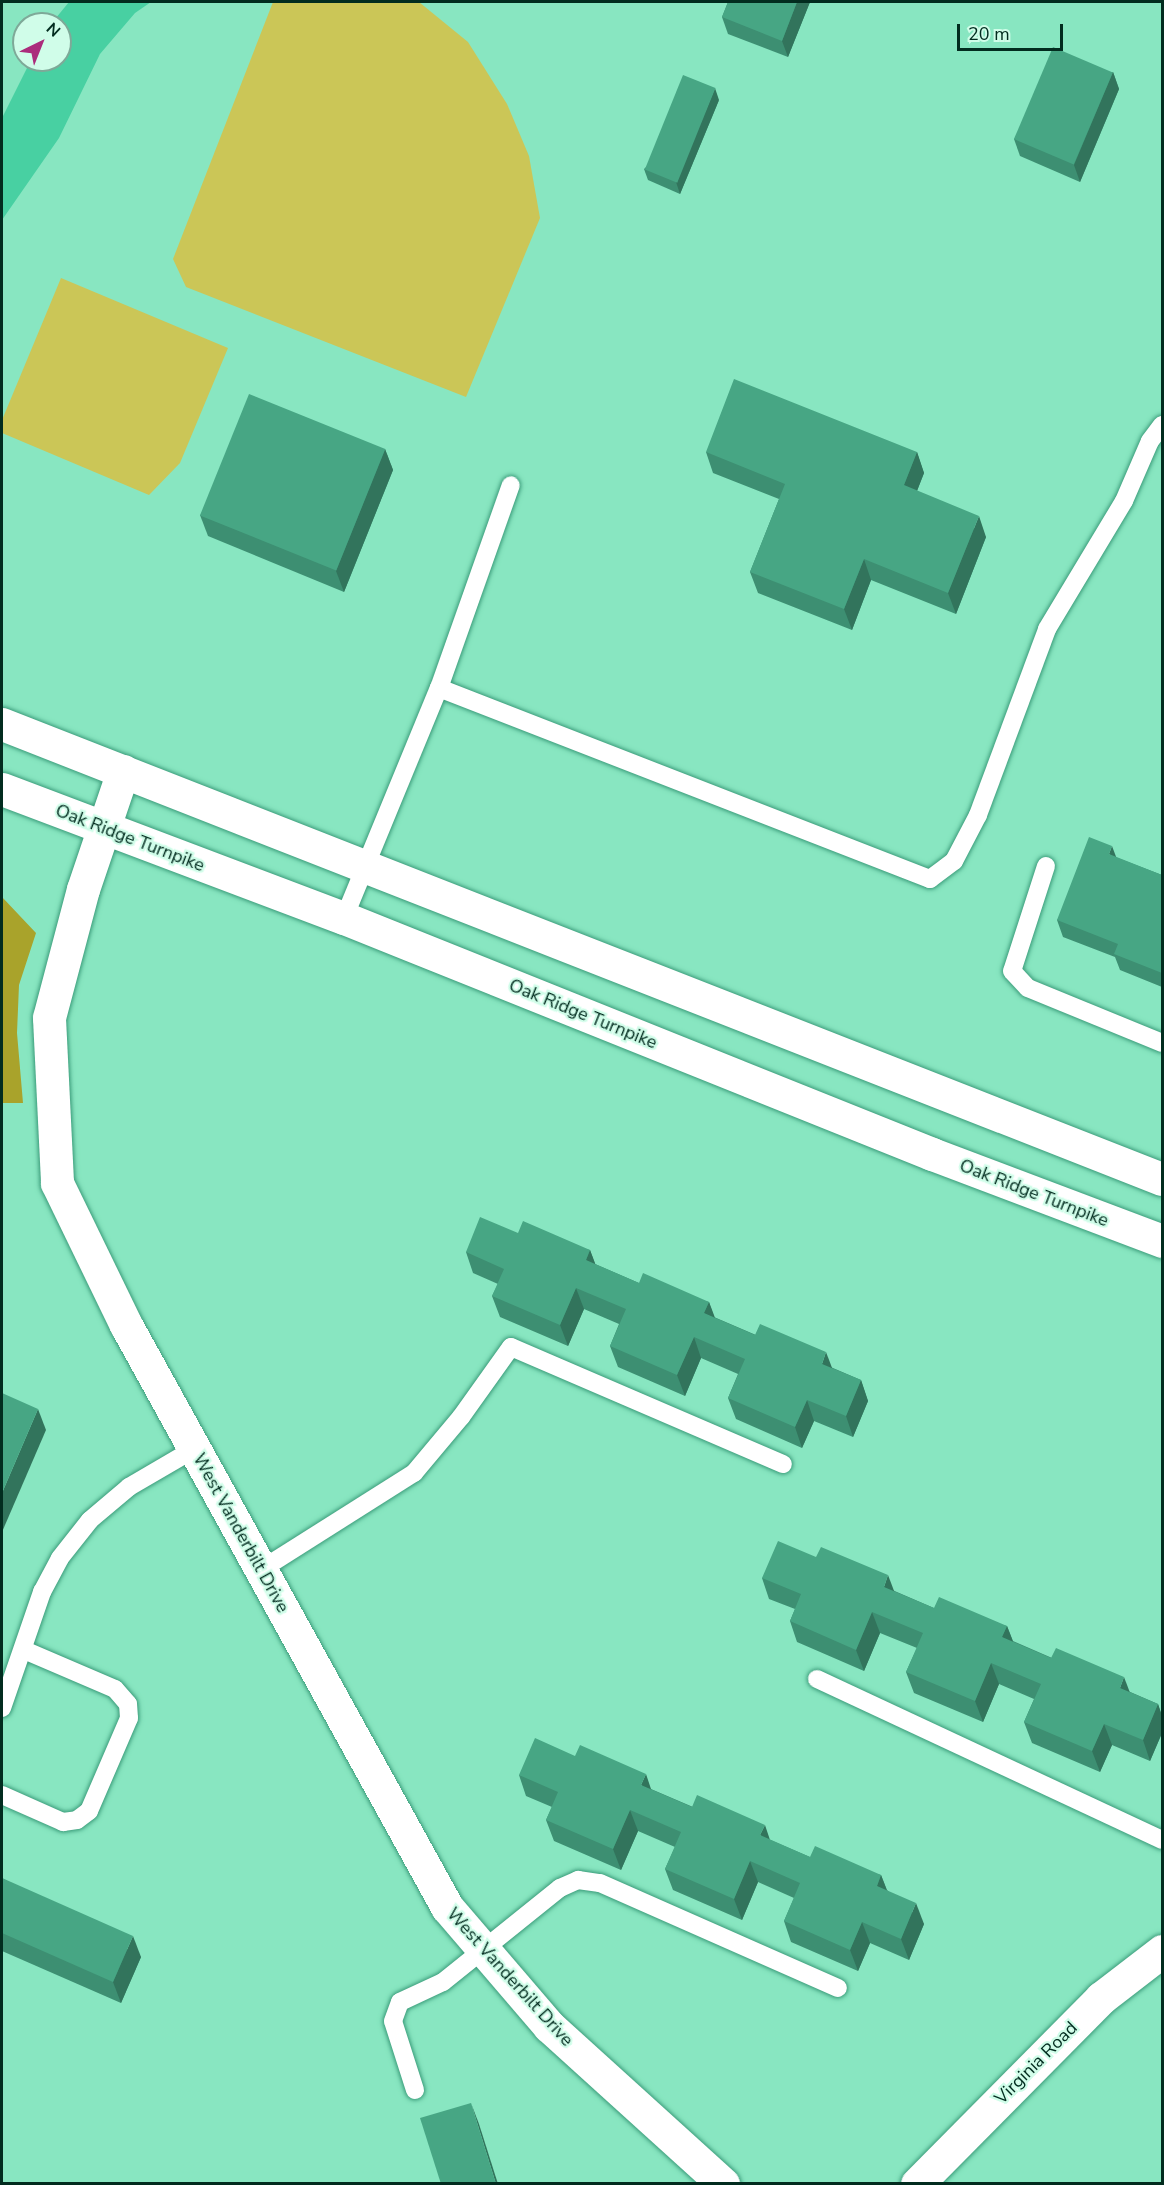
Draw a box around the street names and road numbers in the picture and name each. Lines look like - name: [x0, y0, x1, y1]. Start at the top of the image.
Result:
- street label: Oak Ridge Turnpike: [52, 800, 208, 876]
- street label: Oak Ridge Turnpike: [506, 974, 660, 1054]
- street label: Oak Ridge Turnpike: [956, 1155, 1112, 1231]
- street label: West Vanderbilt Drive: [188, 1450, 294, 1616]
- street label: West Vanderbilt Drive: [442, 1903, 578, 2051]
- street label: Virginia Road: [990, 2017, 1082, 2109]

